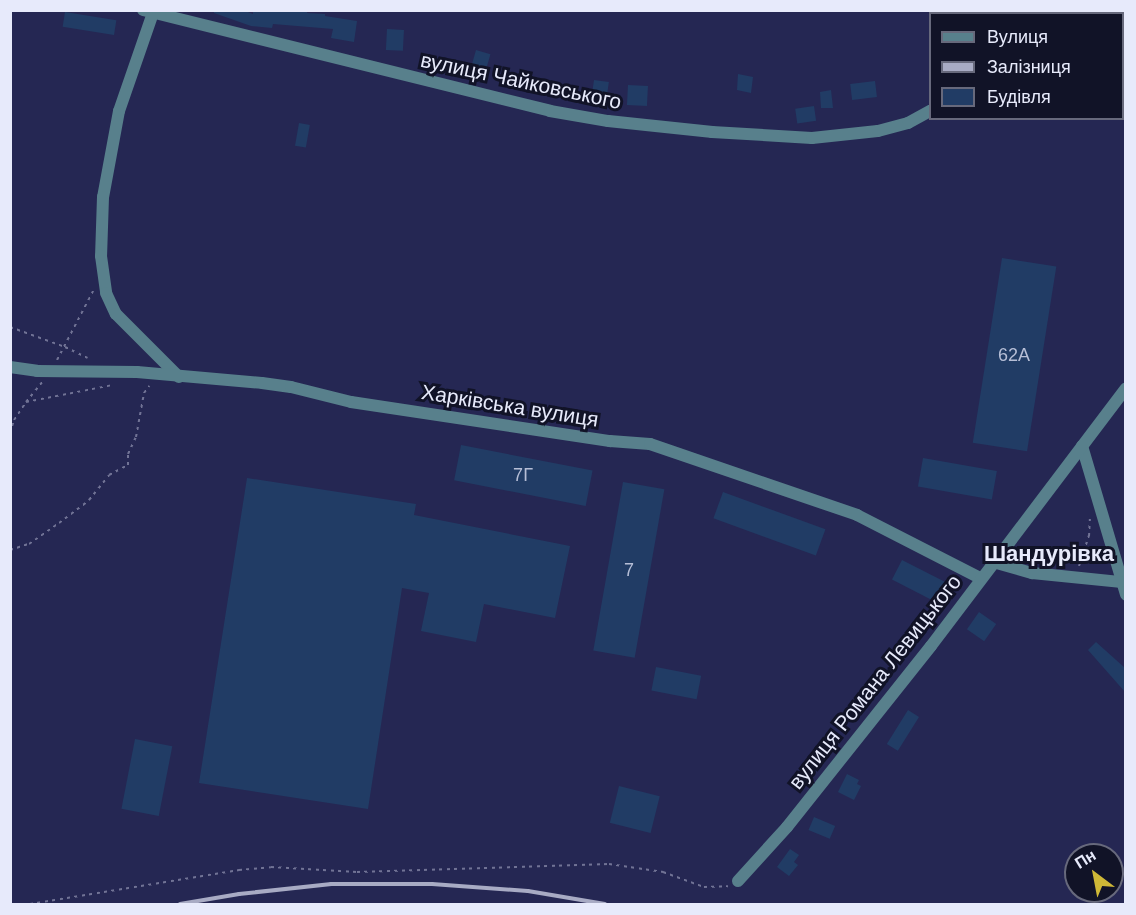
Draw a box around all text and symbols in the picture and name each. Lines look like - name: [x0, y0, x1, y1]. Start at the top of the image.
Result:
- legend: [929, 12, 1124, 120]
- text: Вулиця: [987, 27, 1048, 47]
- street label: вулиця Чайковського: [418, 47, 624, 115]
- text: Залізниця: [987, 57, 1071, 77]
- text: Будівля: [987, 87, 1051, 107]
- house number: 62А: [998, 344, 1030, 366]
- street label: Харківська вулиця: [420, 380, 600, 432]
- house number: 7Г: [513, 464, 533, 486]
- district label: Шандурівка: [984, 541, 1114, 567]
- house number: 7: [624, 559, 634, 581]
- street label: вулиця Романа Левицького: [783, 570, 967, 794]
- north arrow: [1064, 843, 1124, 903]
- text: Пн: [1072, 846, 1099, 872]

